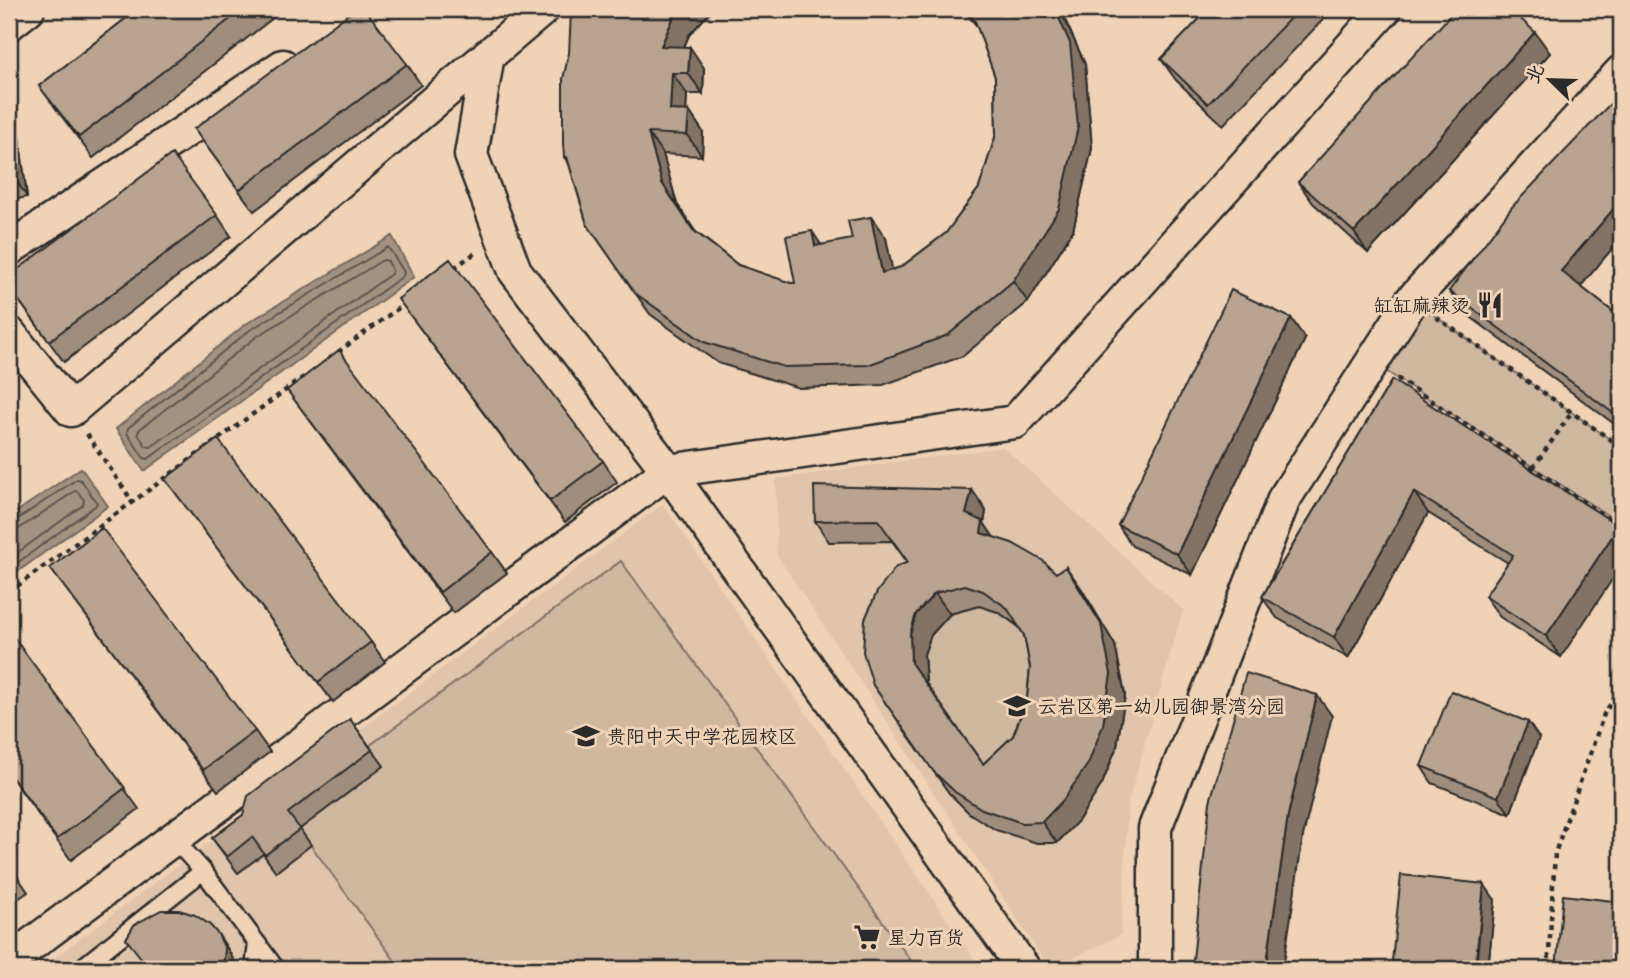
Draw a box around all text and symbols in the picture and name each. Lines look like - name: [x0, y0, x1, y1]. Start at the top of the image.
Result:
- north arrow: [1514, 46, 1584, 116]
- text: 北: [1520, 60, 1550, 87]
- restaurant icon: 缸缸麻辣烫: [1475, 290, 1505, 320]
- place label: 缸缸麻辣烫: [1374, 293, 1469, 318]
- school or university icon: 云岩区第一幼儿园御景湾分园: [1002, 691, 1032, 721]
- place label: 云岩区第一幼儿园御景湾分园: [1038, 694, 1285, 719]
- school or university icon: 贵阳中天中学花园校区: [571, 721, 601, 751]
- place label: 贵阳中天中学花园校区: [607, 724, 797, 749]
- supermarket icon: 星力百货: [852, 922, 882, 952]
- place label: 星力百货: [888, 925, 964, 950]

